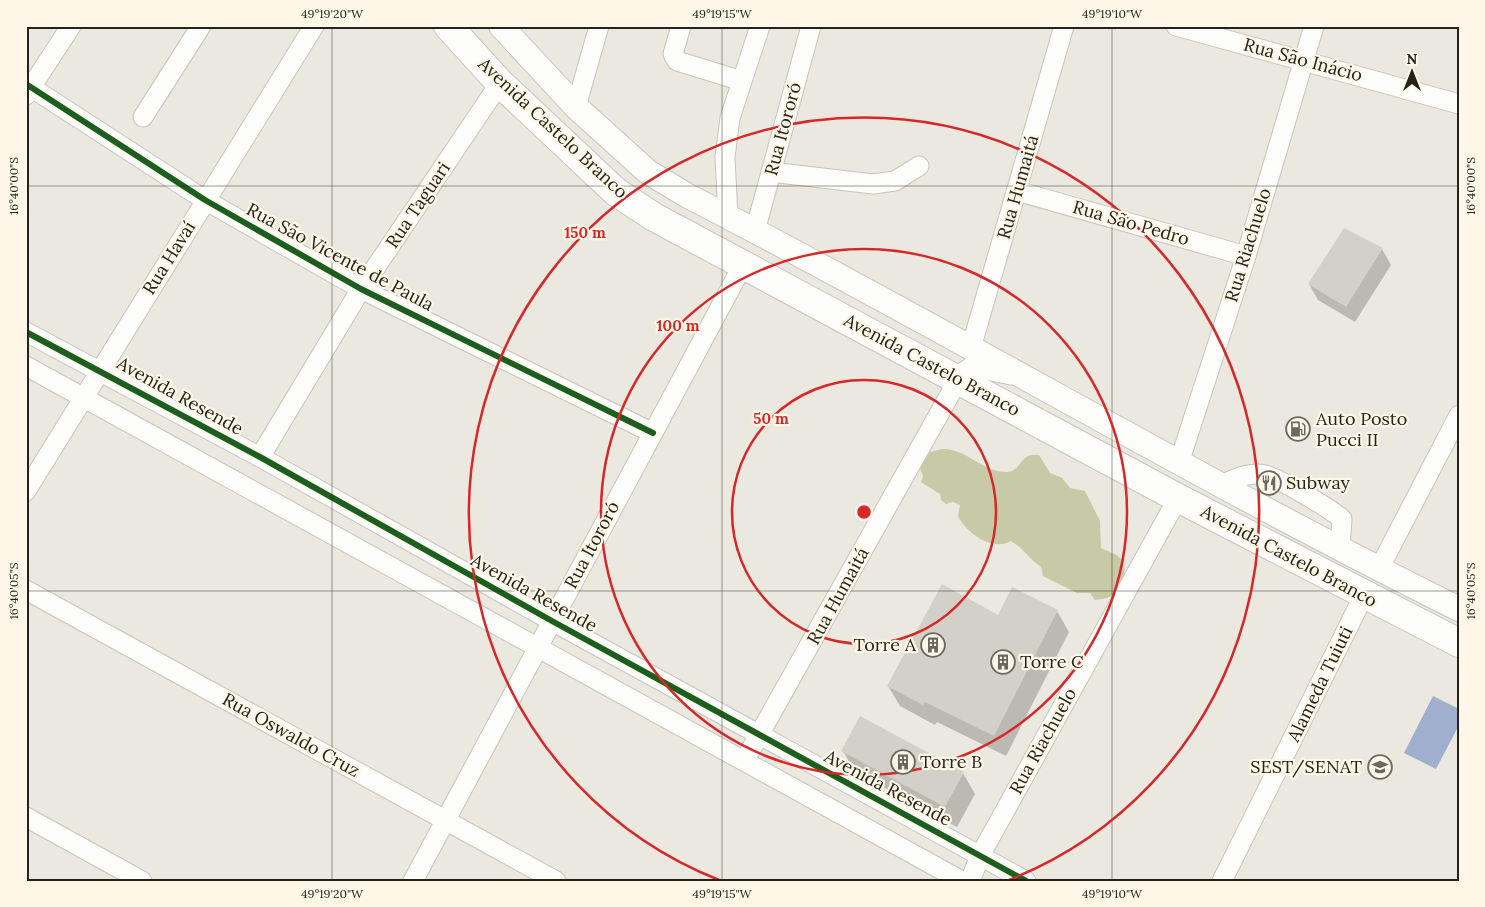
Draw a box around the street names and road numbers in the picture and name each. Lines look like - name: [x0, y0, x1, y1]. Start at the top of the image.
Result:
- street label: Rua São Inácio: [1241, 33, 1365, 86]
- street label: Avenida Castelo Branco: [473, 52, 633, 203]
- street label: Rua Itororó: [759, 80, 806, 178]
- street label: Rua Humaitá: [992, 132, 1043, 242]
- street label: Rua Taguari: [380, 157, 455, 252]
- street label: Rua Riachuelo: [1219, 185, 1276, 305]
- street label: Rua São Pedro: [1070, 195, 1192, 250]
- street label: Rua São Vicente de Paula: [243, 197, 438, 316]
- street label: Rua Havaí: [137, 217, 200, 299]
- street label: Avenida Castelo Branco: [839, 308, 1024, 421]
- street label: Avenida Resende: [112, 351, 248, 440]
- street label: Rua Itororó: [559, 497, 624, 592]
- street label: Avenida Castelo Branco: [1196, 499, 1381, 612]
- street label: Rua Humaitá: [801, 543, 874, 648]
- street label: Avenida Resende: [466, 548, 602, 637]
- street label: Alameda Tuiuti: [1281, 622, 1357, 746]
- street label: Rua Riachuelo: [1004, 684, 1081, 798]
- street label: Rua Oswaldo Cruz: [219, 687, 364, 782]
- street label: Avenida Resende: [820, 744, 956, 831]

